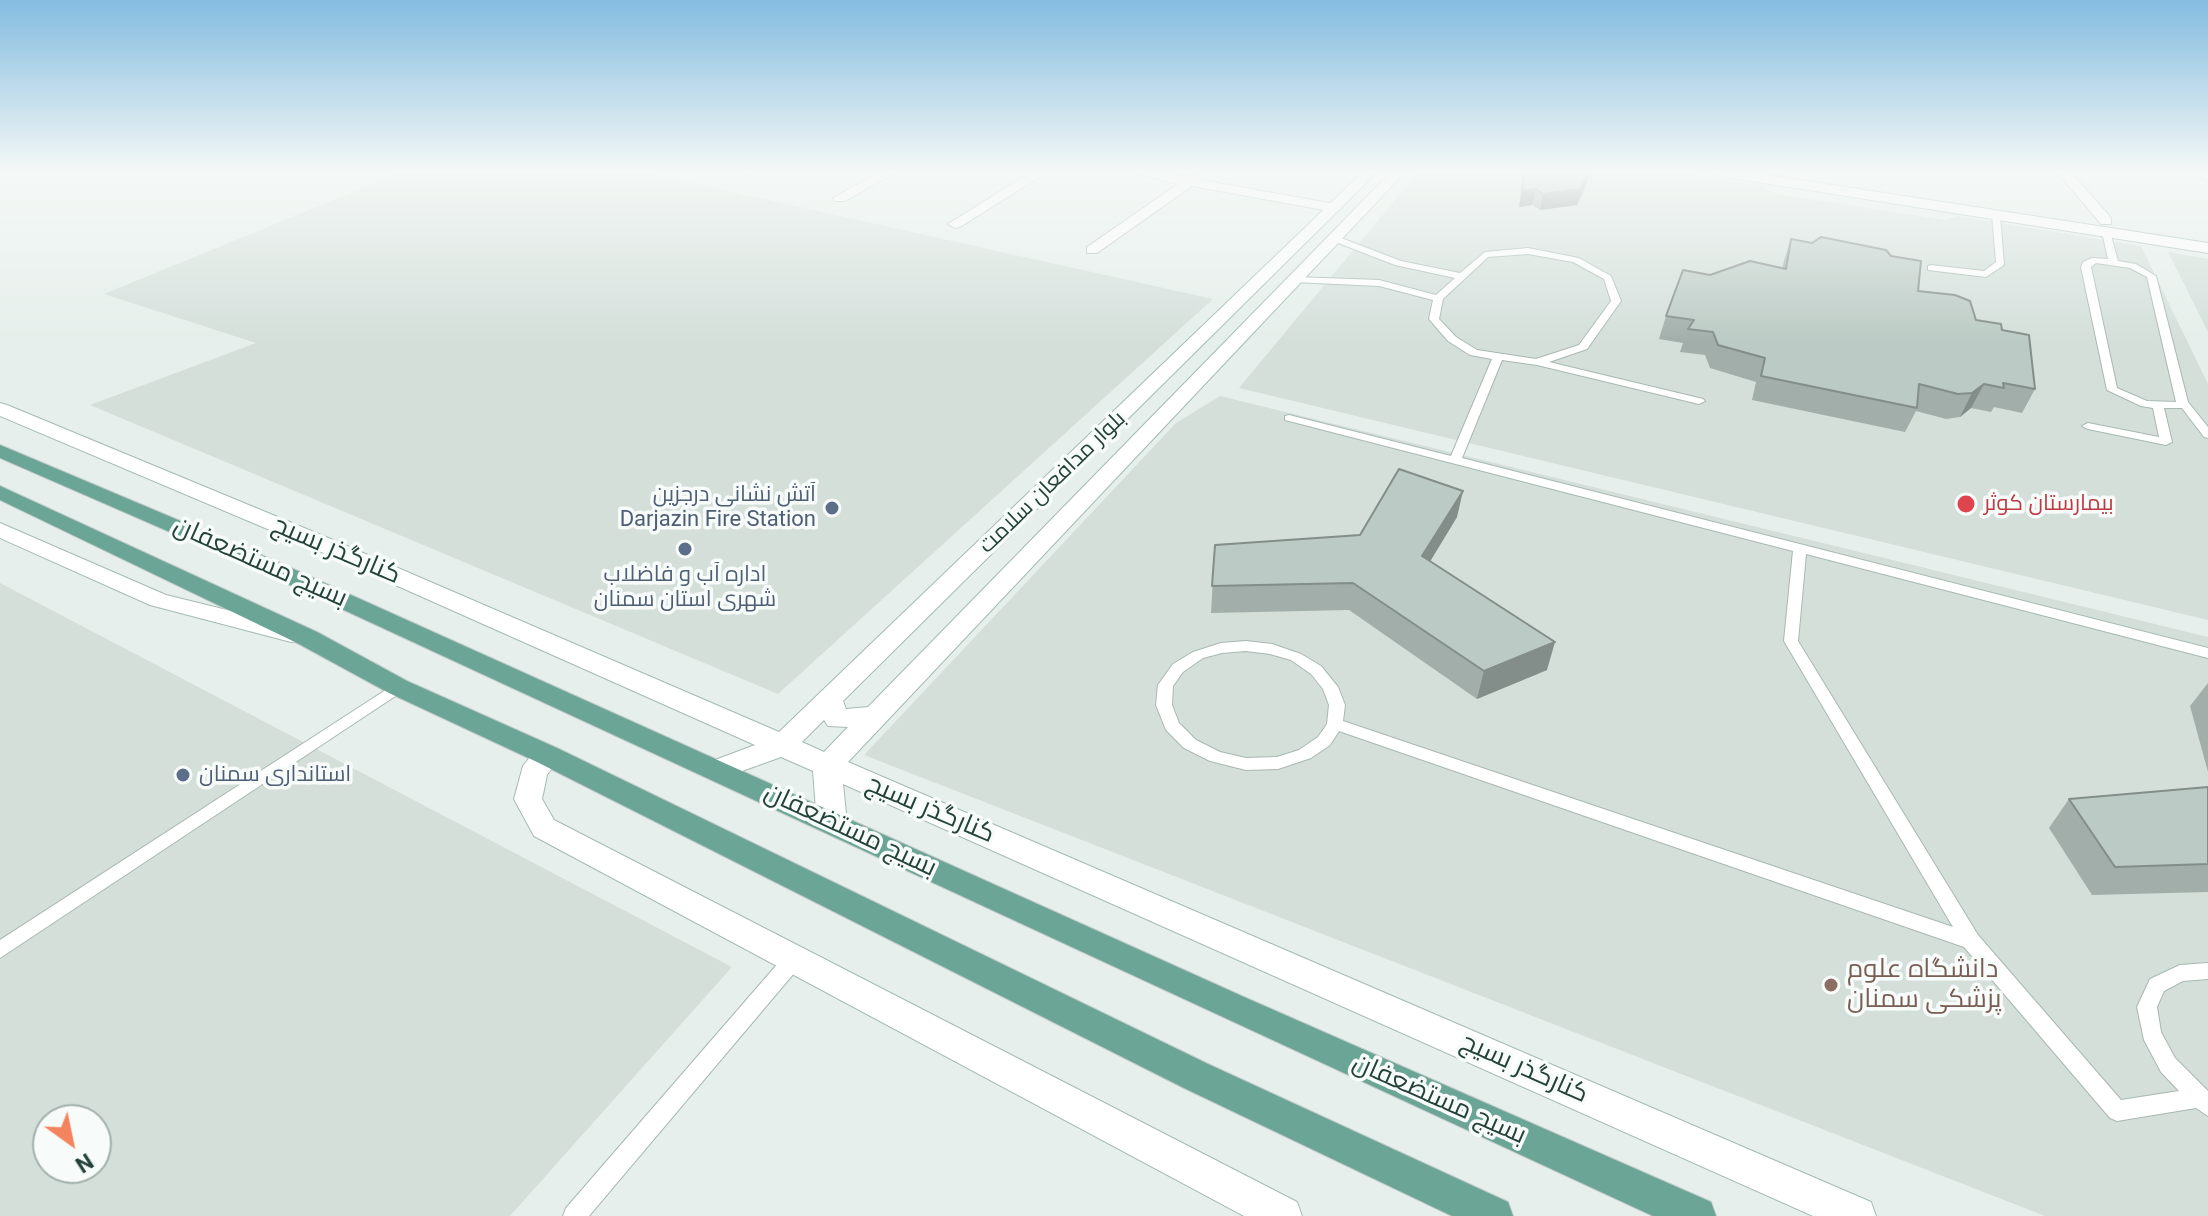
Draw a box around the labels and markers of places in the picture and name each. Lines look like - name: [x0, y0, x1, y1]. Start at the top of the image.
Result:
- place label: آتش نشانی درجزین Darjazin Fire Station: [620, 482, 816, 534]
- place label: بیمارستان کوثر: [1984, 491, 2114, 517]
- marker: بیمارستان کوثر: [1955, 493, 1977, 515]
- marker: آتش نشانی درجزین Darjazin Fire Station: [823, 499, 841, 517]
- marker: اداره آب و فاضلاب شهری استان سمنان: [676, 540, 694, 558]
- place label: اداره آب و فاضلاب شهری استان سمنان: [594, 562, 776, 614]
- place label: استانداری سمنان: [199, 762, 351, 788]
- marker: استانداری سمنان: [174, 766, 192, 784]
- place label: دانشگاه علوم پزشکی سمنان: [1847, 954, 2001, 1016]
- marker: دانشگاه علوم پزشکی سمنان: [1822, 976, 1840, 994]

